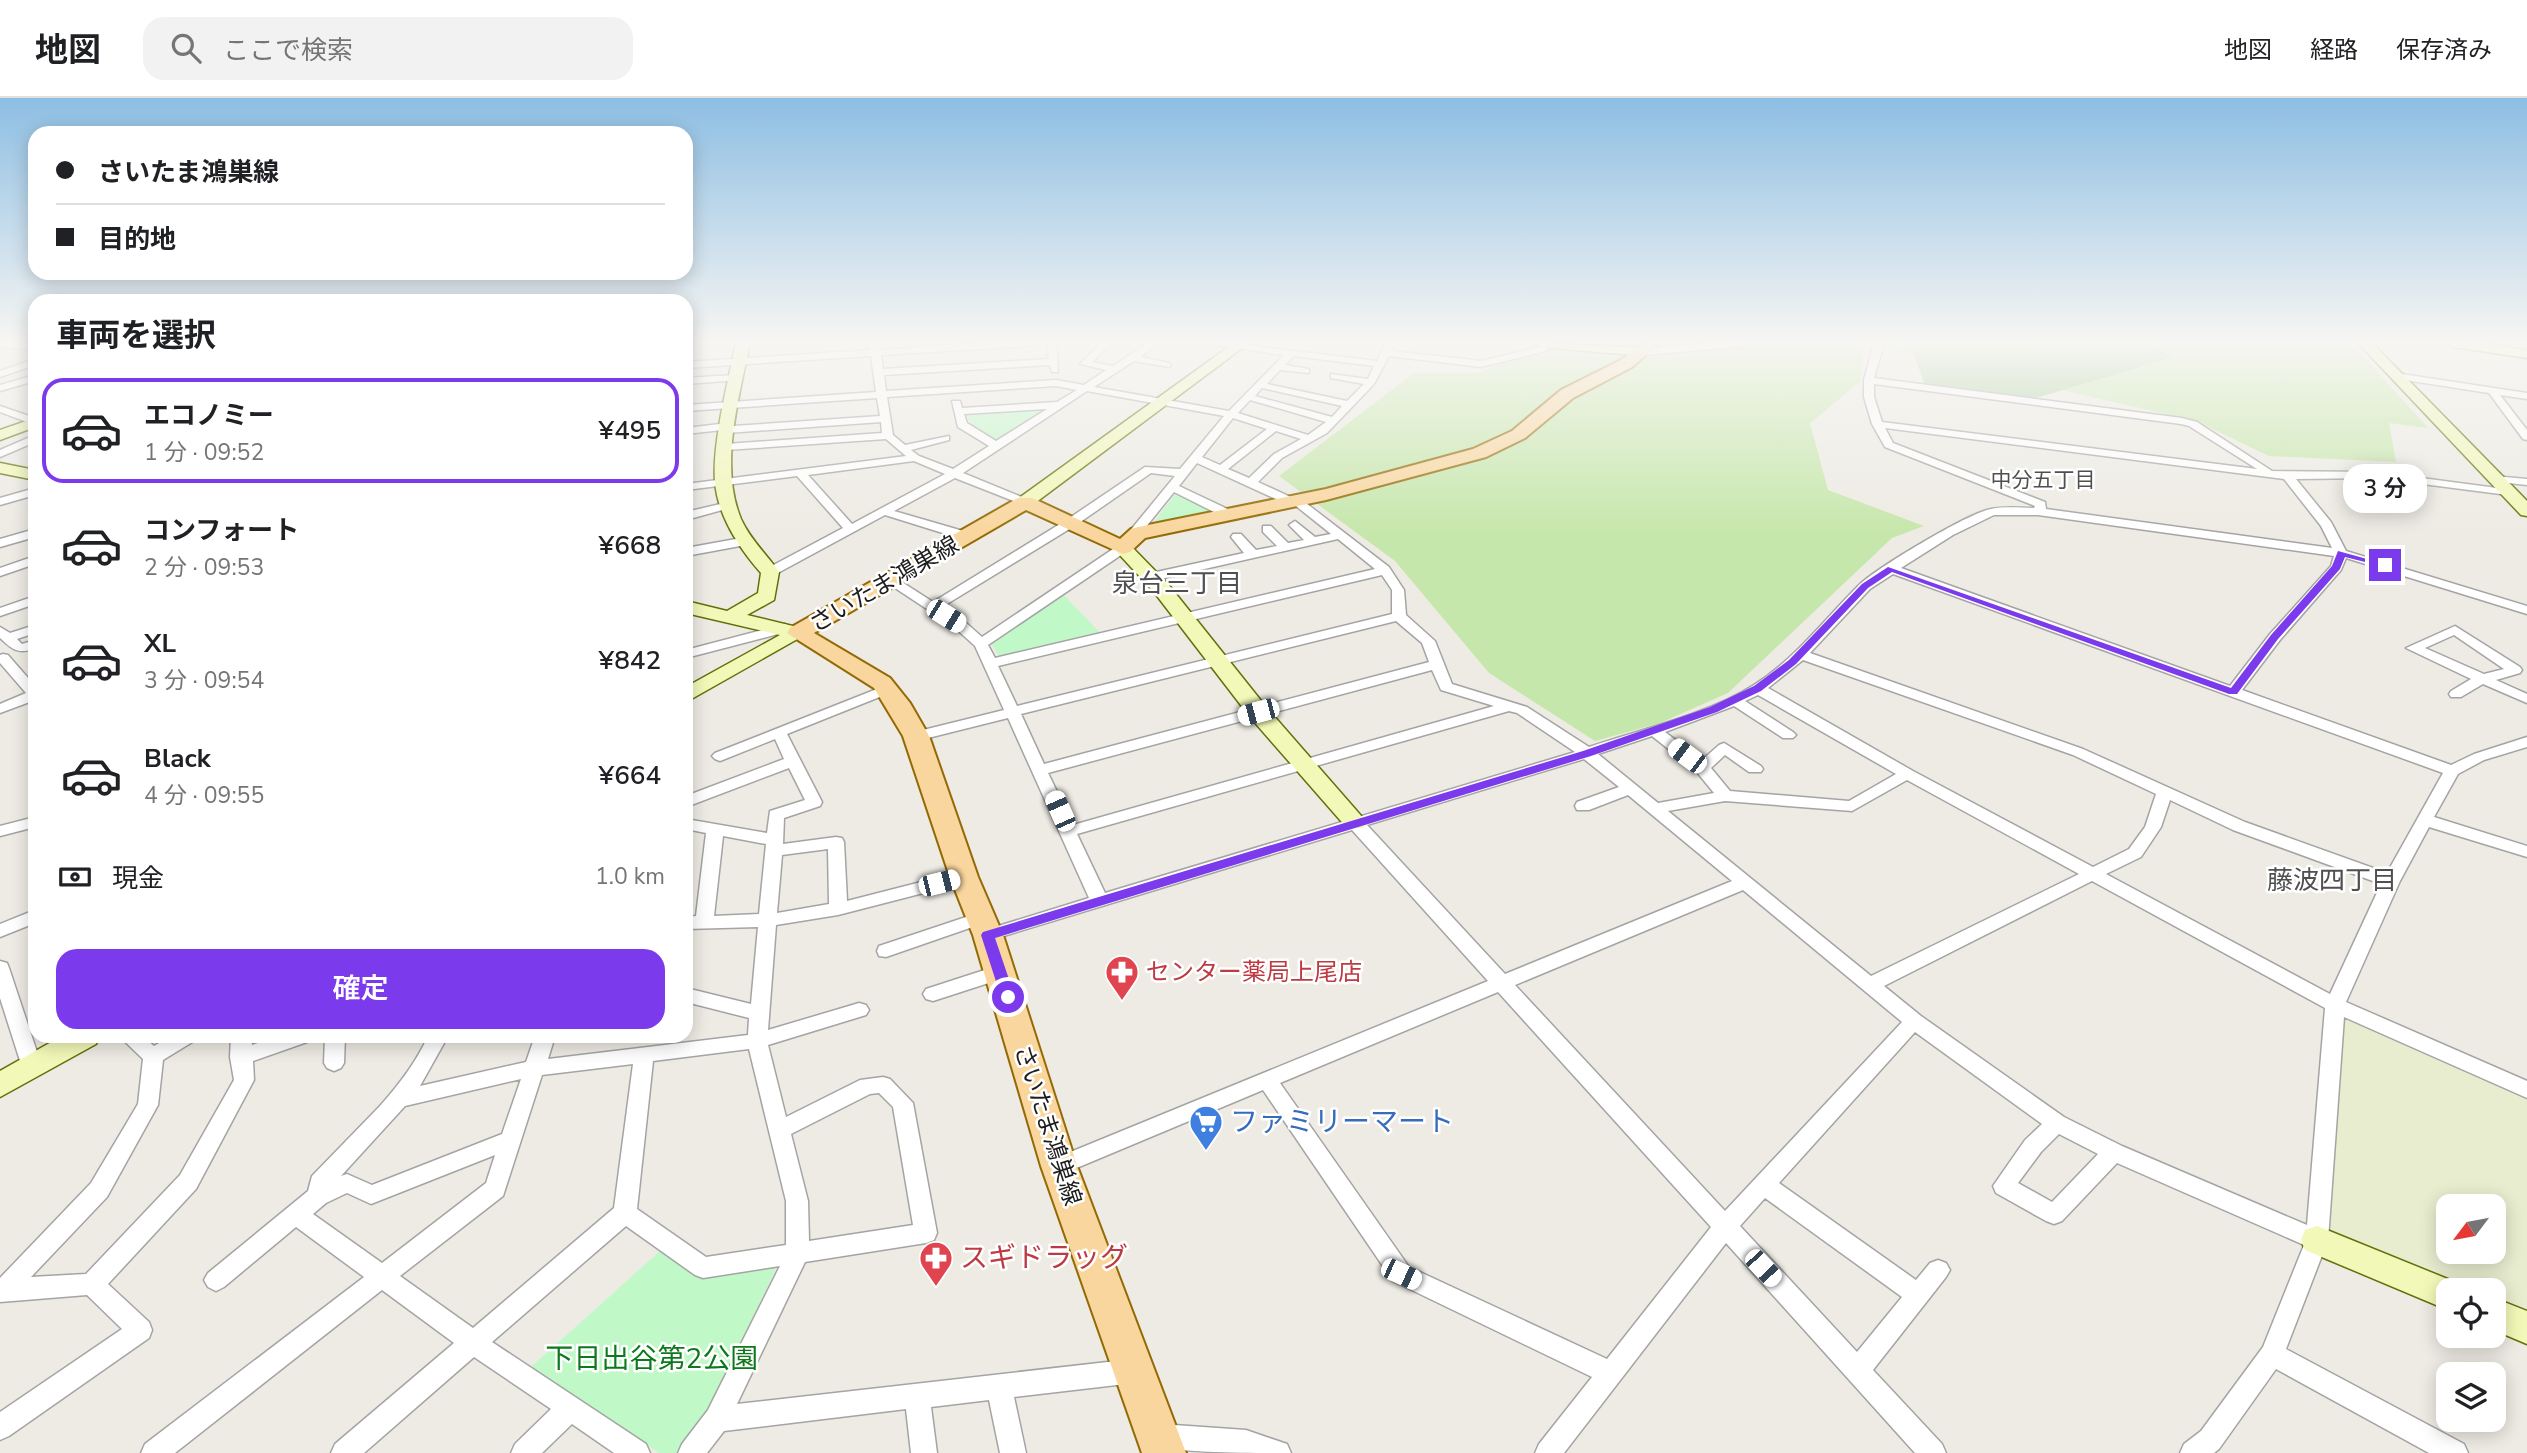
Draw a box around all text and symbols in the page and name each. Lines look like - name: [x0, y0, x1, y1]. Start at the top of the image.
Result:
- search box: [143, 17, 633, 80]
- text: 地図: [35, 28, 101, 73]
- icon: search: [167, 29, 205, 67]
- text: ここで検索: [223, 33, 353, 68]
- text: 地図: [2224, 34, 2272, 66]
- text: 経路: [2310, 34, 2358, 66]
- text: 保存済み: [2396, 34, 2492, 66]
- text: さいたま鴻巣線: [98, 155, 279, 190]
- text: 目的地: [98, 222, 176, 257]
- text: 車両を選択: [56, 314, 216, 357]
- text: エコノミー: [144, 398, 274, 433]
- icon: car: [60, 399, 123, 462]
- text: ¥495: [599, 413, 661, 448]
- text: 1 分 · 09:52: [144, 437, 264, 468]
- callout: 3 分: [2343, 463, 2427, 512]
- district label: 中分五丁目: [1991, 466, 2096, 494]
- text: 3 分: [2364, 473, 2406, 504]
- text: コンフォート: [144, 513, 299, 548]
- icon: car: [60, 514, 123, 577]
- text: ¥668: [599, 528, 661, 563]
- street label: さいたま鴻巣線: [804, 528, 964, 640]
- route end: [2369, 549, 2401, 581]
- text: 2 分 · 09:53: [144, 552, 264, 583]
- district label: 泉台三丁目: [1112, 566, 1242, 601]
- car: [923, 596, 970, 636]
- text: XL: [144, 626, 176, 661]
- icon: car: [60, 629, 123, 692]
- text: ¥842: [599, 643, 661, 678]
- text: 3 分 · 09:54: [144, 665, 264, 696]
- car: [1235, 696, 1282, 728]
- car: [1664, 735, 1711, 777]
- text: Black: [144, 741, 211, 776]
- icon: car: [60, 744, 123, 807]
- text: ¥664: [599, 758, 661, 793]
- text: 4 分 · 09:55: [144, 780, 264, 811]
- car: [1042, 788, 1079, 834]
- icon: cash: [56, 858, 94, 896]
- text: 現金: [112, 861, 164, 896]
- text: 1.0 km: [595, 861, 665, 892]
- district label: 藤波四丁目: [2267, 863, 2397, 898]
- car: [917, 868, 962, 898]
- button: 確定: [56, 949, 665, 1029]
- pharmacy icon: センター薬局上尾店: [1103, 953, 1141, 1002]
- place label: センター薬局上尾店: [1146, 956, 1362, 988]
- route start: [992, 981, 1024, 1013]
- street label: さいたま鴻巣線: [1007, 1041, 1089, 1209]
- supermarket icon: ファミリーマート: [1187, 1103, 1225, 1152]
- place label: ファミリーマート: [1230, 1103, 1454, 1141]
- north arrow: [2436, 1194, 2506, 1264]
- map controls: [2436, 1194, 2506, 1432]
- pharmacy icon: スギドラッグ: [917, 1239, 955, 1288]
- place label: スギドラッグ: [960, 1239, 1128, 1277]
- car: [1741, 1245, 1786, 1291]
- car: [1378, 1256, 1425, 1292]
- button: locate: [2436, 1278, 2506, 1348]
- park label: 下日出谷第2公園: [546, 1340, 758, 1378]
- button: layers: [2436, 1362, 2506, 1432]

